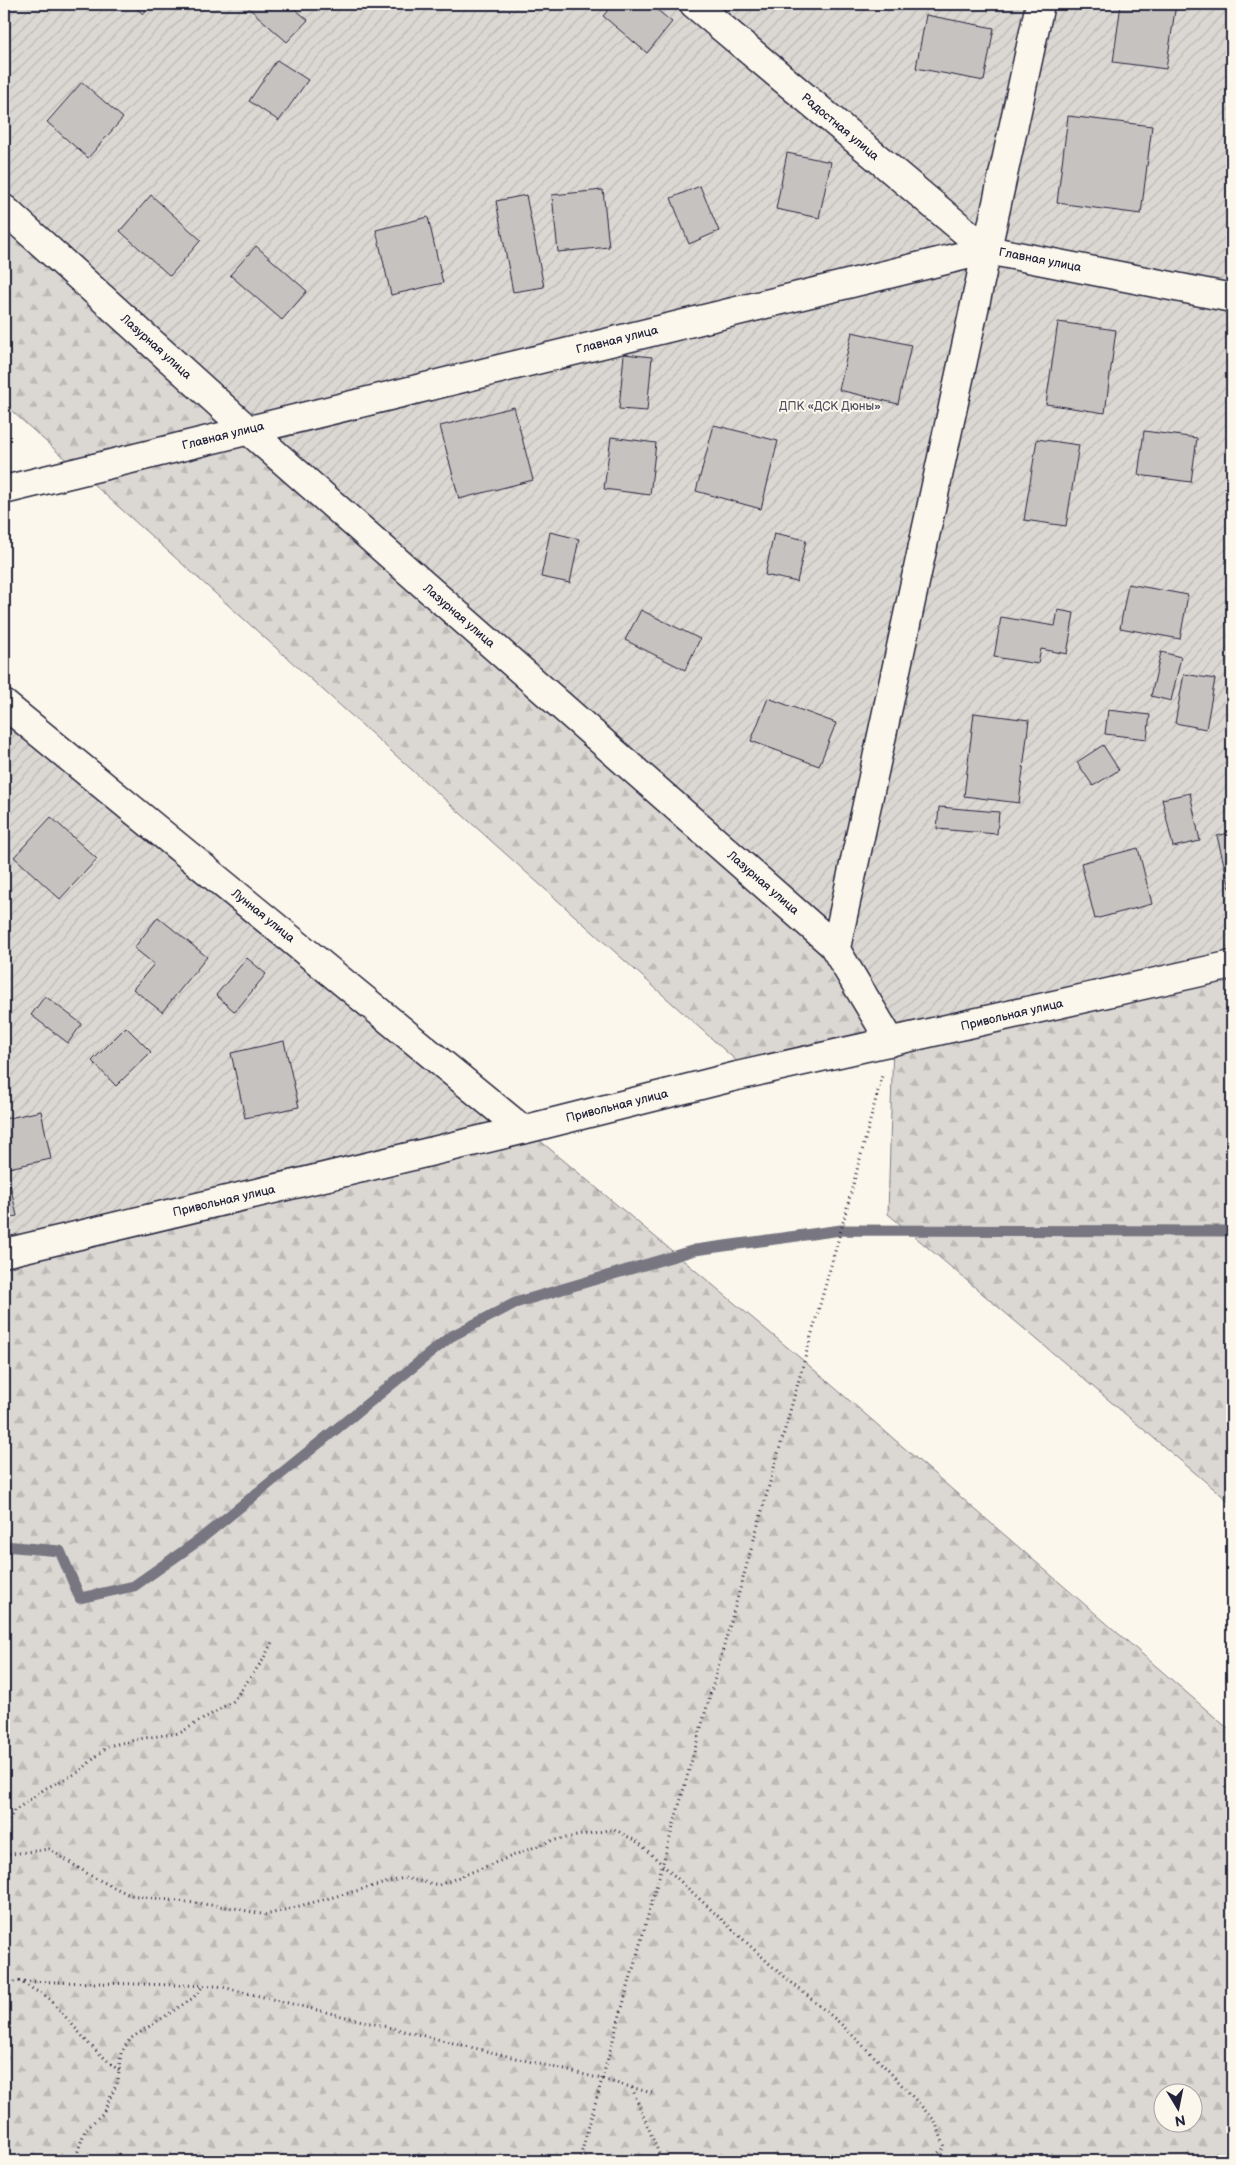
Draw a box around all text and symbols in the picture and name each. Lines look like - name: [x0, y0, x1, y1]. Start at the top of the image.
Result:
- street label: Радостная улица: [798, 90, 882, 164]
- street label: Главная улица: [997, 245, 1083, 275]
- street label: Лазурная улица: [117, 311, 194, 383]
- street label: Главная улица: [575, 323, 659, 357]
- park label: ДПК «ДСК Дюны»: [779, 399, 881, 414]
- street label: Главная улица: [181, 419, 265, 453]
- street label: Лазурная улица: [419, 580, 498, 651]
- street label: Лазурная улица: [723, 847, 802, 918]
- street label: Лунная улица: [228, 885, 298, 946]
- street label: Привольная улица: [959, 996, 1065, 1034]
- street label: Привольная улица: [564, 1086, 670, 1126]
- street label: Привольная улица: [171, 1182, 277, 1220]
- north arrow: [1154, 2082, 1204, 2132]
- text: N: [1174, 2111, 1187, 2130]

